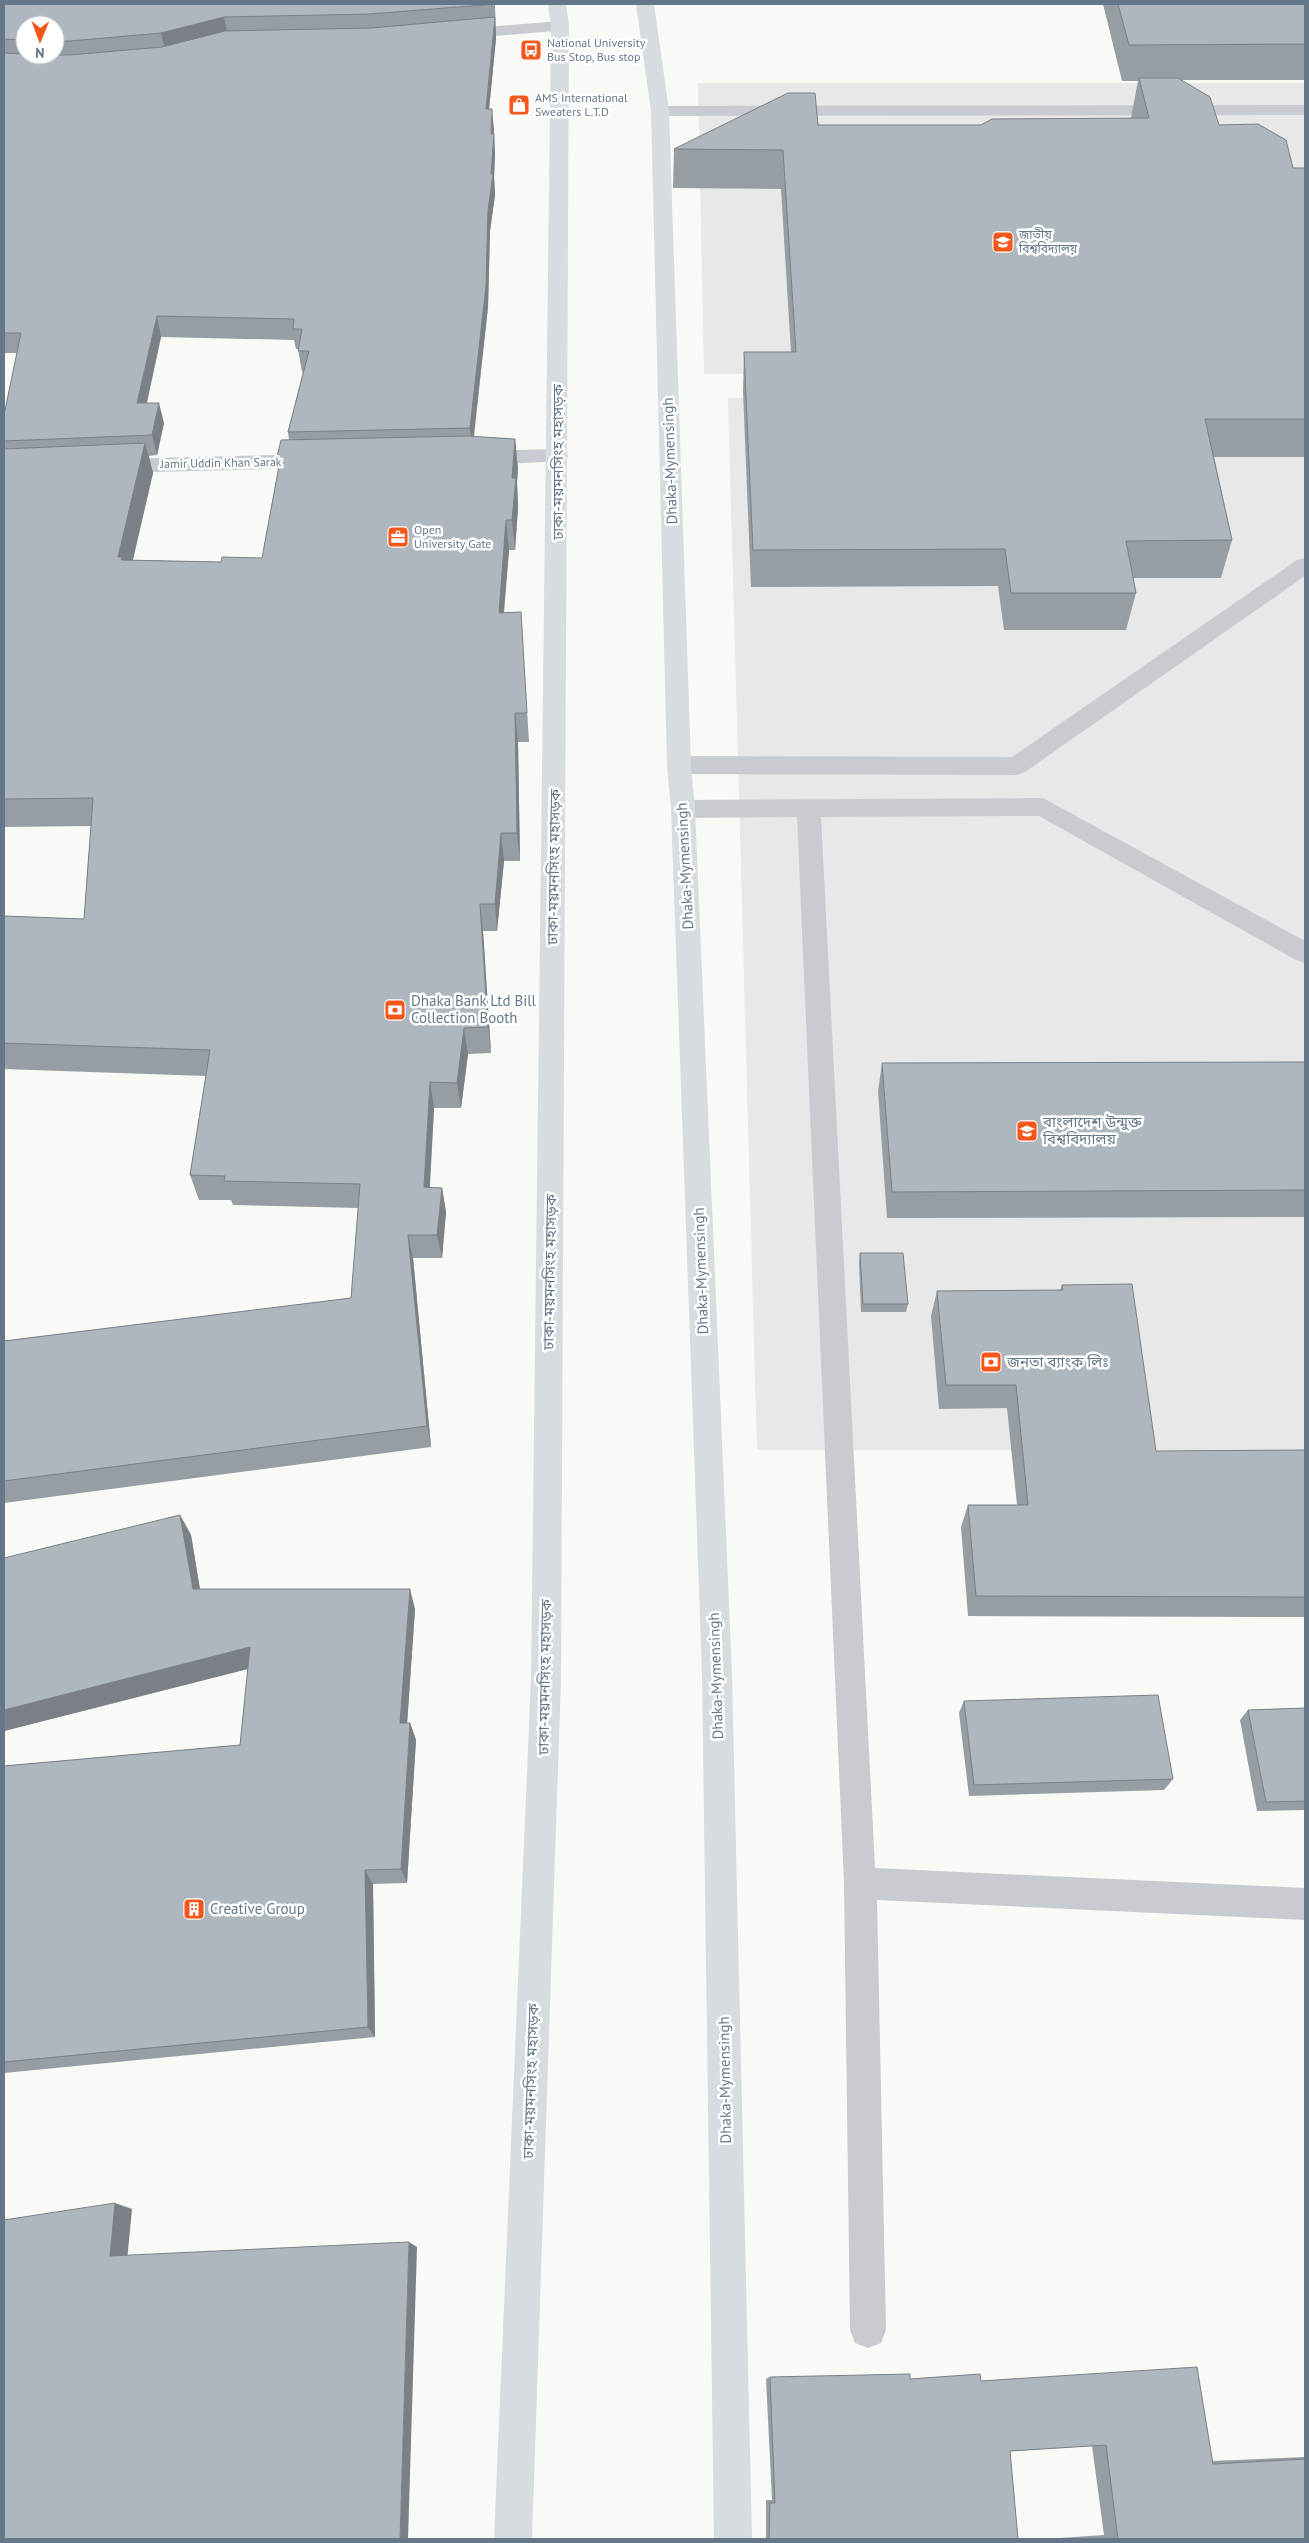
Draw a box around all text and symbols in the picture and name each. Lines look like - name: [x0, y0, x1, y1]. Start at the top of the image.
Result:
- north arrow: [15, 15, 65, 65]
- place label: National University Bus Stop, Bus stop: [547, 35, 646, 64]
- bus stop icon: National University Bus Stop, Bus stop: [519, 38, 543, 62]
- text: N: [35, 44, 45, 62]
- place label: AMS International Sweaters L.T.D: [535, 90, 628, 119]
- shop icon: AMS International Sweaters L.T.D: [507, 93, 531, 117]
- place label: জাতীয় বিশ্ববিদ্যালয়: [1018, 227, 1078, 256]
- school or university icon: জাতীয় বিশ্ববিদ্যালয়: [991, 230, 1015, 254]
- street label: ঢাকা-ময়মনসিংহ মহাসড়ক: [548, 383, 567, 541]
- street label: Dhaka-Mymensingh: [658, 397, 681, 525]
- street label: Jamir Uddin Khan Sarak: [159, 454, 282, 471]
- place label: Open University Gate: [414, 522, 491, 551]
- office icon: Open University Gate: [386, 525, 410, 549]
- street label: ঢাকা-ময়মনসিংহ মহাসড়ক: [543, 788, 564, 946]
- street label: Dhaka-Mymensingh: [672, 802, 697, 930]
- place label: Dhaka Bank Ltd Bill Collection Booth: [411, 991, 537, 1027]
- bank icon: Dhaka Bank Ltd Bill Collection Booth: [383, 998, 407, 1022]
- place label: বাংলাদেশ উন্মুক্ত বিশ্ববিদ্যালয়: [1042, 1112, 1143, 1148]
- school or university icon: বাংলাদেশ উন্মুক্ত বিশ্ববিদ্যালয়: [1015, 1119, 1039, 1143]
- street label: ঢাকা-ময়মনসিংহ মহাসড়ক: [539, 1193, 560, 1351]
- street label: Dhaka-Mymensingh: [689, 1207, 712, 1335]
- bank icon: জনতা ব্যাংক লিঃ: [979, 1350, 1003, 1374]
- place label: জনতা ব্যাংক লিঃ: [1006, 1352, 1109, 1371]
- street label: ঢাকা-ময়মনসিংহ মহাসড়ক: [534, 1598, 555, 1756]
- street label: Dhaka-Mymensingh: [704, 1612, 727, 1740]
- building icon: Creative Group: [182, 1897, 206, 1921]
- place label: Creative Group: [210, 1899, 305, 1918]
- street label: ঢাকা-ময়মনসিংহ মহাসড়ক: [518, 2002, 543, 2160]
- street label: Dhaka-Mymensingh: [714, 2016, 735, 2144]

